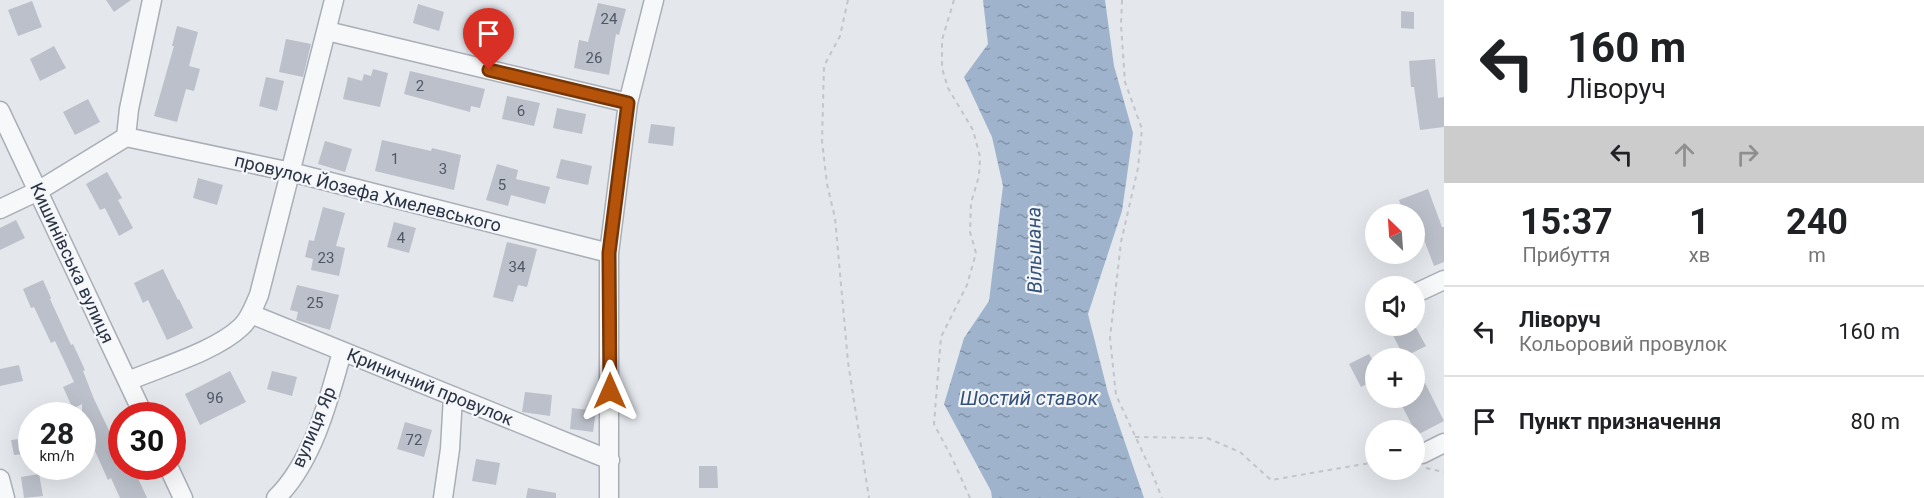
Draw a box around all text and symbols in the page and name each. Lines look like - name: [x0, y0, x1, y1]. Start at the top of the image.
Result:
- pin: [463, 8, 514, 70]
- house number: 24: [601, 10, 618, 28]
- icon: arrive: [472, 17, 505, 50]
- text: 160 m: [1567, 23, 1686, 72]
- icon: left: [1468, 24, 1546, 102]
- house number: 26: [586, 49, 602, 67]
- text: Ліворуч: [1567, 73, 1666, 105]
- house number: 2: [416, 77, 424, 95]
- house number: 6: [517, 102, 525, 120]
- icon: left: [1605, 138, 1638, 171]
- icon: ahead: [1668, 138, 1701, 171]
- icon: right: [1731, 138, 1764, 171]
- street label: провулок Йозефа Хмелевського: [233, 149, 504, 236]
- house number: 1: [391, 150, 399, 168]
- house number: 3: [439, 160, 447, 178]
- house number: 5: [498, 176, 506, 194]
- street label: Кишинівська вулиця: [26, 179, 119, 346]
- text: 15:37: [1520, 201, 1613, 243]
- text: 1: [1689, 201, 1710, 243]
- text: 240: [1786, 201, 1848, 243]
- north arrow: [1365, 204, 1425, 264]
- map controls: [1365, 204, 1425, 480]
- water label: Вільшана: [1021, 207, 1047, 293]
- house number: 4: [397, 229, 406, 247]
- text: Прибуття: [1522, 243, 1610, 267]
- text: хв: [1689, 243, 1710, 267]
- text: m: [1808, 243, 1826, 267]
- house number: 23: [318, 249, 334, 267]
- house number: 34: [509, 258, 526, 276]
- button: sound: [1365, 276, 1425, 336]
- house number: 25: [307, 294, 323, 312]
- text: Ліворуч: [1519, 307, 1601, 332]
- icon: left: [1468, 315, 1501, 348]
- text: 160 m: [1838, 319, 1900, 344]
- text: Кольоровий провулок: [1519, 332, 1727, 356]
- street label: Криничний провулок: [344, 344, 517, 430]
- button: +: [1365, 348, 1425, 408]
- position arrow: [578, 359, 642, 423]
- street label: вулиця Яр: [287, 383, 340, 470]
- water label: Шостий ставок: [960, 386, 1099, 410]
- house number: 96: [207, 389, 223, 407]
- speed limit sign: 30: [108, 402, 186, 480]
- icon: arrive: [1468, 405, 1501, 438]
- text: Пункт призначення: [1519, 409, 1721, 434]
- text: 80 m: [1851, 409, 1900, 434]
- text: 28: [40, 416, 74, 451]
- button: −: [1365, 420, 1425, 480]
- house number: 72: [406, 431, 422, 449]
- text: km/h: [39, 447, 75, 465]

